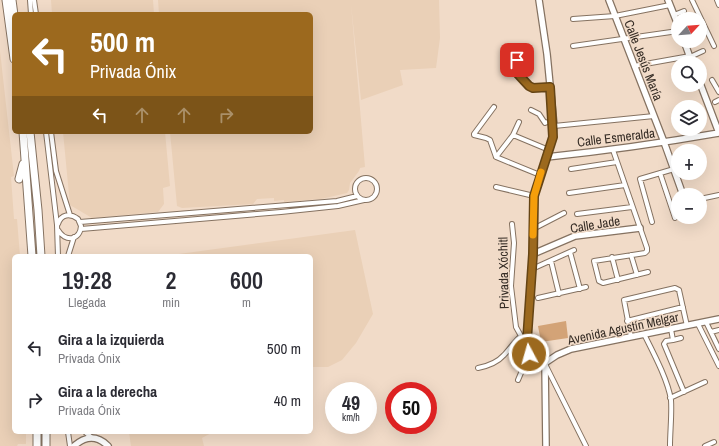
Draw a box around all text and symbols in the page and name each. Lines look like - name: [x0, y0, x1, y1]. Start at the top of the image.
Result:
- north arrow: [671, 12, 707, 48]
- map controls: [671, 12, 707, 224]
- street label: Calle Jesús María: [620, 17, 667, 103]
- text: 500 m: [90, 23, 155, 61]
- icon: left: [24, 28, 76, 80]
- pin: [500, 43, 534, 77]
- icon: arrive: [506, 49, 528, 71]
- button: search: [671, 56, 707, 92]
- text: Privada Ónix: [90, 59, 176, 84]
- button: layers: [671, 100, 707, 136]
- icon: left: [89, 104, 111, 126]
- icon: ahead: [131, 104, 153, 126]
- icon: ahead: [173, 104, 195, 126]
- icon: right: [215, 104, 237, 126]
- street label: Calle Esmeralda: [576, 124, 656, 151]
- button: +: [671, 144, 707, 180]
- button: −: [671, 188, 707, 224]
- street label: Calle Jade: [569, 212, 621, 237]
- street label: Privada Xóchitl: [494, 237, 513, 309]
- text: 19:28: [62, 264, 112, 296]
- text: 2: [166, 264, 177, 296]
- text: 600: [230, 264, 263, 296]
- text: Llegada: [68, 294, 106, 311]
- text: min: [162, 294, 180, 311]
- text: m: [242, 294, 251, 311]
- street label: Avenida Agustín Melgar: [565, 308, 681, 349]
- text: Gira a la izquierda: [58, 329, 164, 350]
- position arrow: [508, 333, 550, 375]
- icon: left: [24, 337, 46, 359]
- text: 500 m: [267, 338, 301, 359]
- text: Privada Ónix: [58, 350, 120, 367]
- text: Gira a la derecha: [58, 381, 157, 402]
- speed limit sign: 50: [385, 382, 437, 434]
- icon: right: [24, 389, 46, 411]
- text: 49: [342, 389, 360, 416]
- text: 40 m: [274, 390, 301, 411]
- text: Privada Ónix: [58, 402, 120, 419]
- text: km/h: [342, 411, 360, 424]

